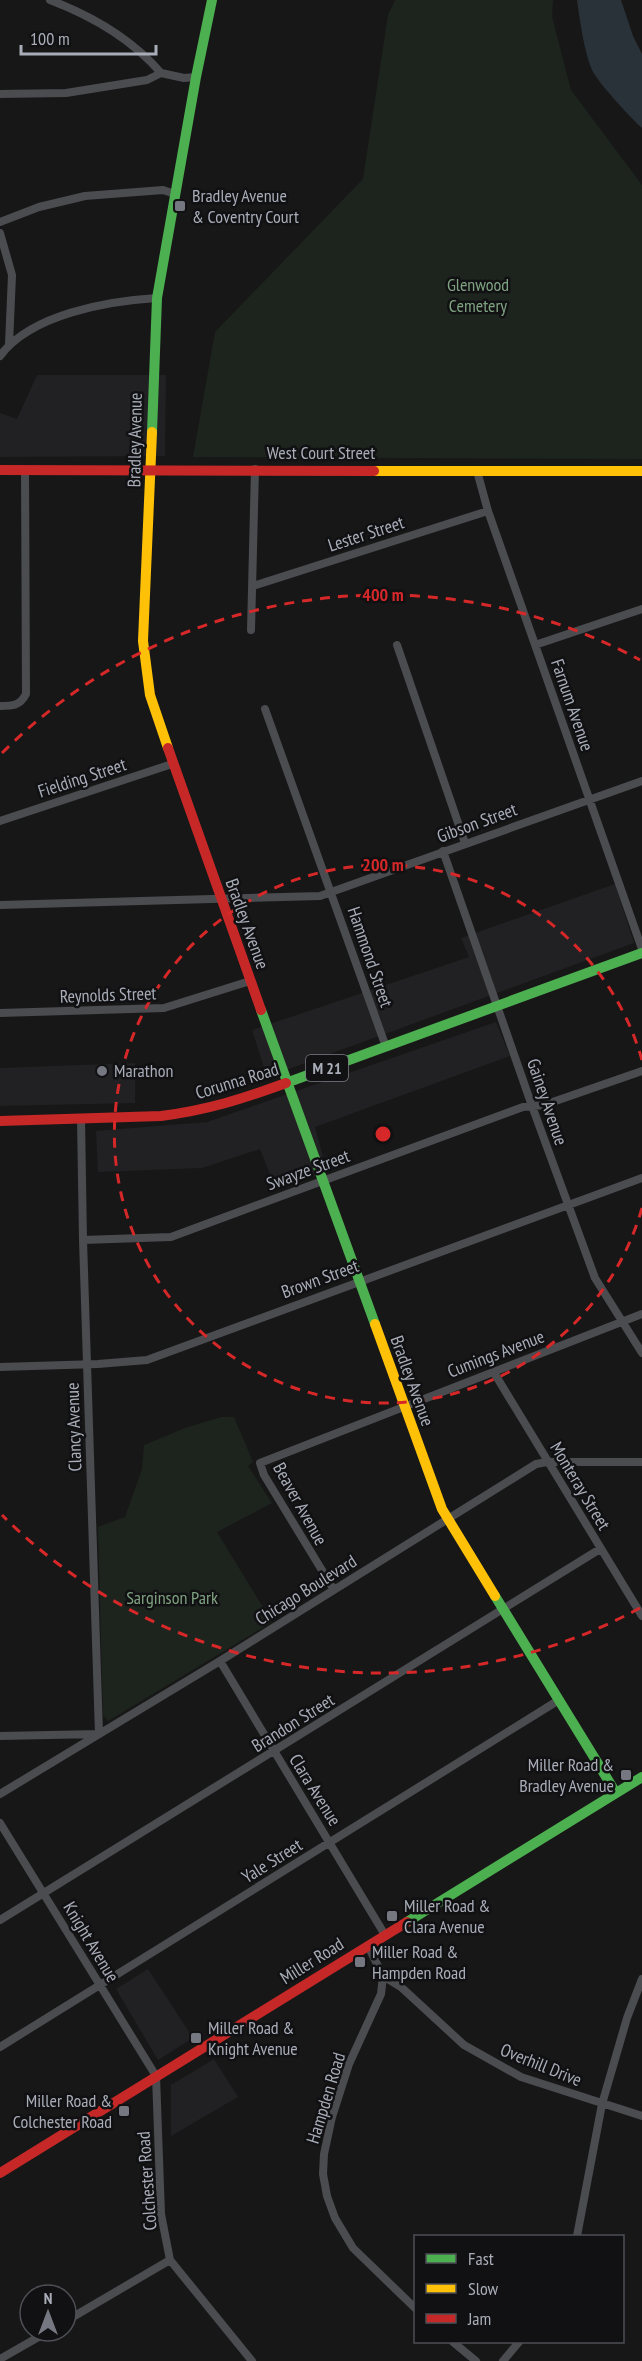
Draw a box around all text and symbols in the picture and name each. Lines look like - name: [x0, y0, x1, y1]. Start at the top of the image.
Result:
- scale bar: [21, 18, 156, 56]
- text: 100 m: [30, 27, 70, 50]
- place label: Bradley Avenue & Coventry Court: [192, 184, 299, 228]
- marker: Bradley Avenue & Coventry Court: [173, 199, 187, 213]
- park label: Glenwood Cemetery: [447, 273, 509, 317]
- street label: Bradley Avenue: [122, 392, 147, 488]
- street label: West Court Street: [267, 441, 375, 464]
- street label: Lester Street: [325, 510, 407, 557]
- text: 400 m: [362, 583, 404, 606]
- street label: Farnum Avenue: [546, 656, 599, 754]
- street label: Fielding Street: [35, 752, 129, 803]
- street label: Gibson Street: [434, 797, 520, 848]
- text: 200 m: [362, 853, 404, 876]
- street label: Bradley Avenue: [220, 875, 274, 972]
- street label: Hammond Street: [343, 904, 398, 1010]
- street label: Reynolds Street: [59, 981, 157, 1008]
- road number: M 21: [306, 1055, 348, 1081]
- street label: Gainey Avenue: [522, 1056, 573, 1148]
- street label: Corunna Road: [192, 1057, 281, 1104]
- place label: Marathon: [114, 1059, 173, 1082]
- marker: Marathon: [95, 1064, 109, 1078]
- centre of rings: [373, 1124, 393, 1144]
- street label: Swayze Street: [263, 1144, 353, 1195]
- street label: Brown Street: [278, 1254, 362, 1303]
- street label: Cumings Avenue: [444, 1325, 548, 1383]
- street label: Bradley Avenue: [385, 1332, 439, 1429]
- street label: Clancy Avenue: [60, 1382, 87, 1472]
- street label: Monteray Street: [545, 1437, 616, 1534]
- street label: Beaver Avenue: [268, 1458, 333, 1549]
- street label: Chicago Boulevard: [251, 1549, 361, 1630]
- park label: Sarginson Park: [126, 1586, 218, 1609]
- street label: Brandon Street: [247, 1688, 338, 1757]
- street label: Clara Avenue: [284, 1749, 347, 1830]
- place label: Miller Road & Bradley Avenue: [519, 1753, 614, 1797]
- marker: Miller Road & Bradley Avenue: [619, 1768, 633, 1782]
- street label: Yale Street: [237, 1833, 306, 1888]
- place label: Miller Road & Clara Avenue: [404, 1894, 490, 1938]
- street label: Knight Avenue: [58, 1897, 124, 1986]
- marker: Miller Road & Clara Avenue: [385, 1909, 399, 1923]
- street label: Miller Road: [276, 1932, 348, 1989]
- place label: Miller Road & Hampden Road: [372, 1940, 466, 1984]
- marker: Miller Road & Hampden Road: [353, 1955, 367, 1969]
- place label: Miller Road & Knight Avenue: [208, 2016, 298, 2060]
- marker: Miller Road & Knight Avenue: [189, 2031, 203, 2045]
- street label: Overhill Drive: [497, 2038, 585, 2091]
- street label: Hampden Road: [301, 2050, 350, 2146]
- place label: Miller Road & Colchester Road: [13, 2089, 112, 2133]
- marker: Miller Road & Colchester Road: [117, 2104, 131, 2118]
- street label: Colchester Road: [132, 2131, 161, 2231]
- legend: [414, 2235, 624, 2343]
- text: Fast: [468, 2247, 494, 2270]
- text: Slow: [468, 2277, 499, 2300]
- north arrow: [18, 2283, 78, 2343]
- text: N: [44, 2288, 52, 2308]
- text: Jam: [467, 2307, 491, 2330]

